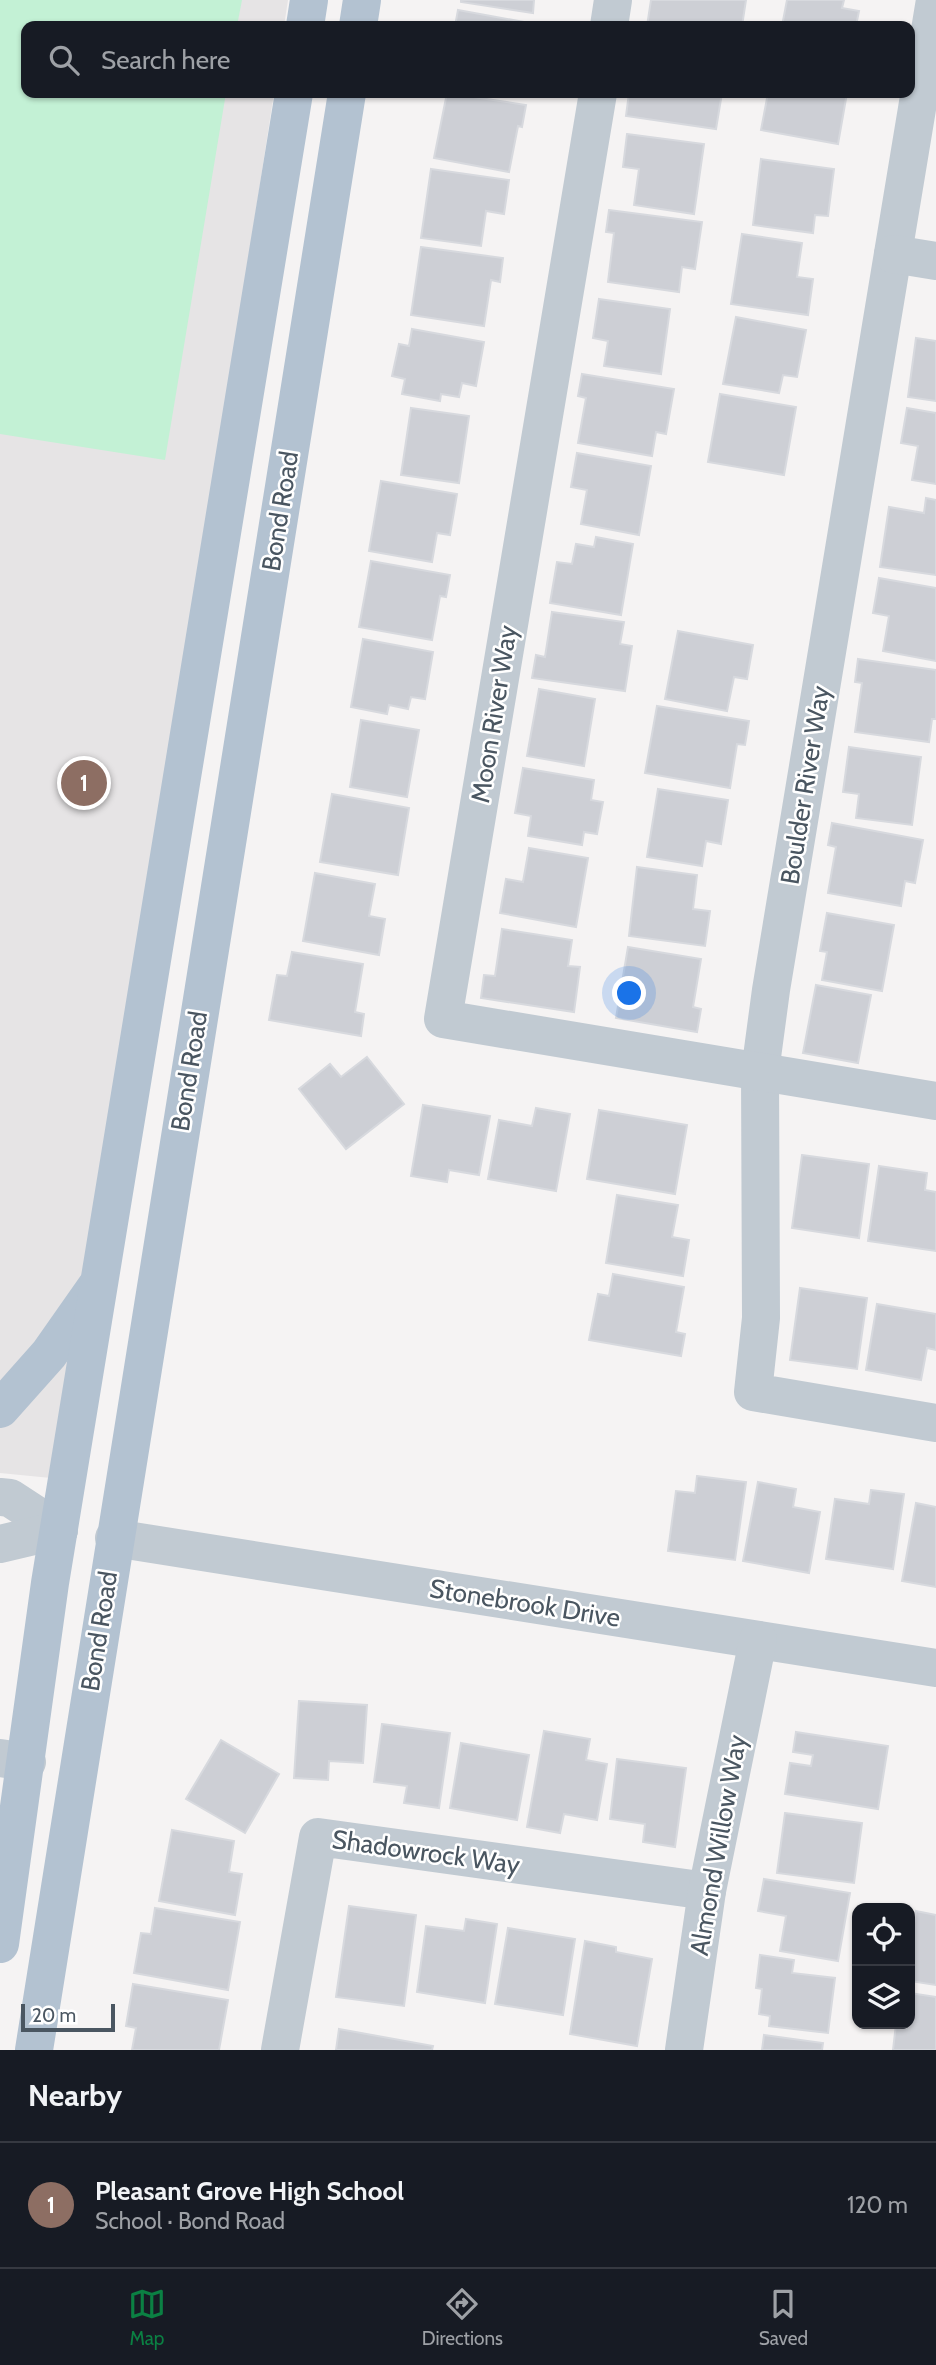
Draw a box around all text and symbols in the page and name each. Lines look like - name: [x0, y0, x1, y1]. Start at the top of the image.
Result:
- search box: [21, 21, 915, 98]
- icon: search: [45, 41, 83, 79]
- text: Search here: [101, 44, 230, 76]
- street label: Bond Road: [255, 449, 305, 573]
- street label: Moon River Way: [464, 623, 524, 805]
- street label: Boulder River Way: [773, 683, 837, 887]
- pin: 1: [61, 757, 107, 809]
- your location: [612, 976, 646, 1010]
- street label: Bond Road: [164, 1009, 214, 1133]
- street label: Bond Road: [74, 1569, 124, 1693]
- street label: Stonebrook Drive: [428, 1572, 622, 1634]
- street label: Almond Willow Way: [683, 1732, 753, 1958]
- street label: Shadowrock Way: [330, 1823, 522, 1881]
- map controls: [852, 1903, 915, 2029]
- button: locate: [852, 1903, 915, 1966]
- button: layers: [852, 1966, 915, 2029]
- scale bar: [21, 2001, 116, 2033]
- text: 20 m: [32, 2004, 76, 2027]
- text: Nearby: [28, 2077, 122, 2114]
- text: Pleasant Grove High School: [95, 2175, 404, 2207]
- text: 1: [47, 2191, 55, 2219]
- text: 120 m: [847, 2191, 908, 2219]
- text: School · Bond Road: [95, 2207, 285, 2235]
- tab: Map: [128, 2285, 166, 2350]
- tab: Directions: [422, 2285, 503, 2350]
- tab: Saved: [759, 2285, 808, 2350]

